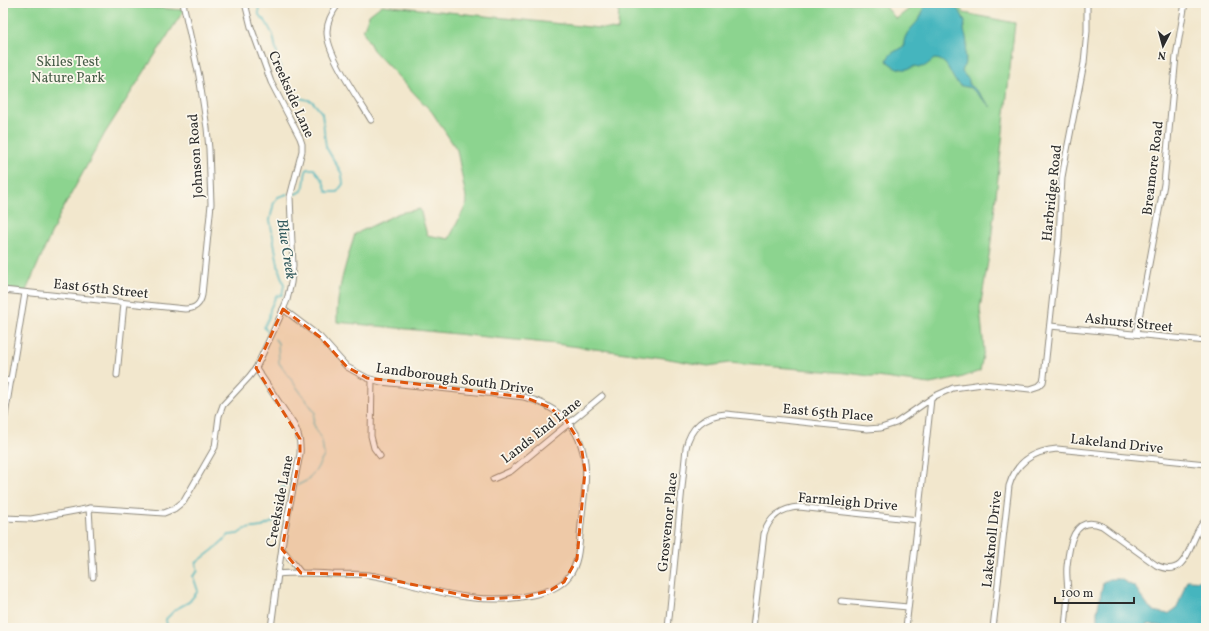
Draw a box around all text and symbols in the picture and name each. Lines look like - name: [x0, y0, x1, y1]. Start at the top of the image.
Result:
- north arrow: [1143, 26, 1183, 66]
- text: N: [1157, 47, 1167, 62]
- street label: Creekside Lane: [263, 48, 318, 141]
- park label: Skiles Test Nature Park: [31, 53, 105, 88]
- street label: Johnson Road: [184, 113, 209, 199]
- street label: Breamore Road: [1138, 120, 1169, 216]
- street label: Harbridge Road: [1038, 144, 1067, 242]
- water label: Blue Creek: [270, 217, 301, 281]
- street label: East 65th Street: [52, 275, 149, 304]
- street label: Ashurst Street: [1084, 309, 1174, 338]
- street label: Landborough South Drive: [375, 359, 535, 400]
- street label: Lands End Lane: [498, 394, 586, 469]
- street label: East 65th Place: [782, 400, 874, 427]
- street label: Lakeland Drive: [1069, 430, 1165, 459]
- street label: Creekside Lane: [262, 453, 299, 549]
- street label: Grosvenor Place: [654, 471, 683, 573]
- street label: Farmleigh Drive: [797, 489, 899, 516]
- street label: Lakeknoll Drive: [978, 489, 1007, 589]
- scale bar: [1055, 579, 1134, 605]
- text: 100 m: [1061, 586, 1094, 602]

